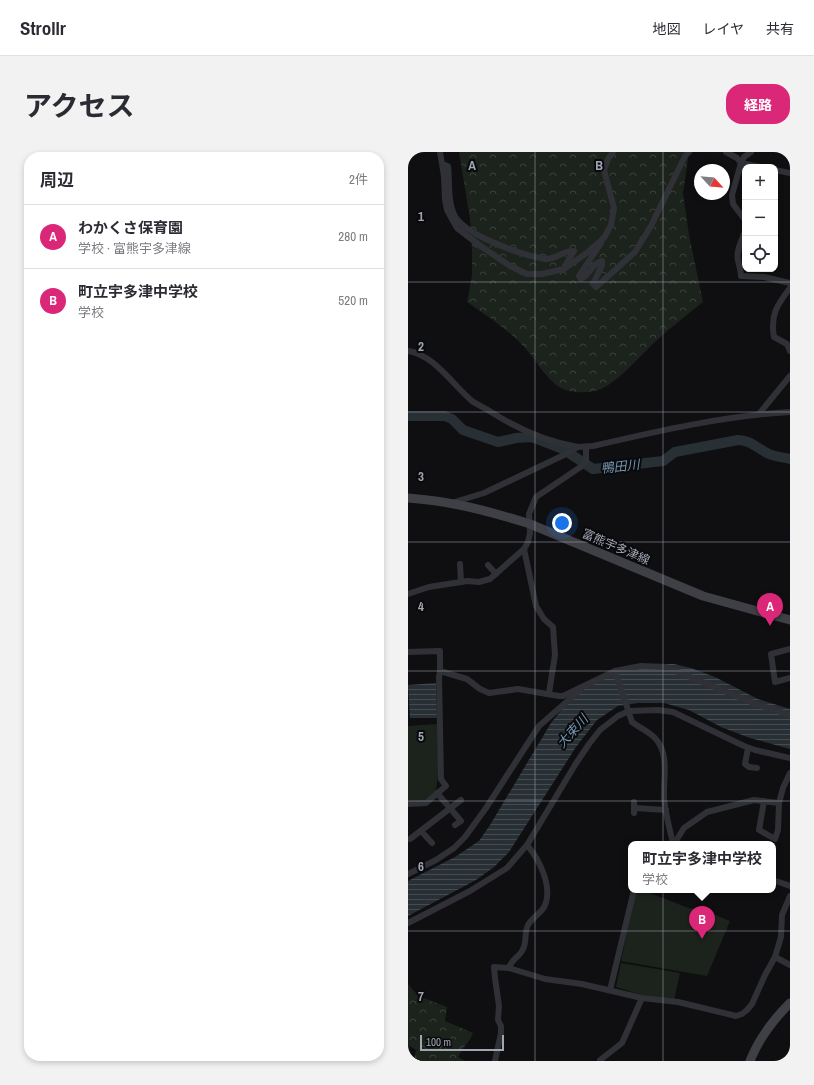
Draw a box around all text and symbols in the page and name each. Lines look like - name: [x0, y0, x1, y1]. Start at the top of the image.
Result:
- text: Strollr: [20, 15, 66, 41]
- text: 地図: [652, 20, 680, 38]
- text: レイヤ: [702, 20, 744, 38]
- text: 共有: [766, 20, 794, 38]
- button: 経路: [726, 84, 790, 124]
- text: アクセス: [24, 87, 135, 125]
- text: A: [468, 157, 476, 174]
- text: B: [595, 157, 603, 174]
- north arrow: [694, 164, 730, 200]
- map controls: [742, 164, 778, 272]
- button: +: [742, 164, 778, 200]
- text: 周辺: [40, 168, 74, 191]
- text: 2件: [349, 171, 368, 188]
- button: −: [742, 200, 778, 236]
- text: 1: [418, 208, 424, 225]
- text: わかくさ保育園: [78, 217, 183, 238]
- text: A: [49, 228, 57, 245]
- text: 280 m: [338, 228, 368, 245]
- button: locate: [742, 236, 778, 272]
- text: 学校 · 富熊宇多津線: [78, 240, 191, 257]
- text: 町立宇多津中学校: [78, 281, 198, 302]
- text: B: [49, 292, 57, 309]
- text: 520 m: [338, 292, 368, 309]
- text: 学校: [78, 304, 104, 321]
- text: 2: [418, 338, 424, 355]
- water label: 鴨田川: [600, 456, 642, 477]
- text: 3: [418, 468, 424, 485]
- your location: [552, 513, 572, 533]
- street label: 富熊宇多津線: [580, 526, 652, 568]
- pin: A: [757, 593, 783, 626]
- text: 4: [418, 598, 424, 615]
- water label: 大束川: [553, 710, 593, 752]
- text: 5: [418, 728, 424, 745]
- popup: [628, 841, 776, 893]
- text: 町立宇多津中学校: [642, 848, 762, 869]
- text: 6: [418, 858, 424, 875]
- text: 学校: [642, 871, 668, 888]
- pin: B: [689, 906, 715, 939]
- text: 7: [418, 988, 424, 1005]
- scale bar: [420, 1033, 504, 1052]
- text: 100 m: [426, 1035, 451, 1049]

